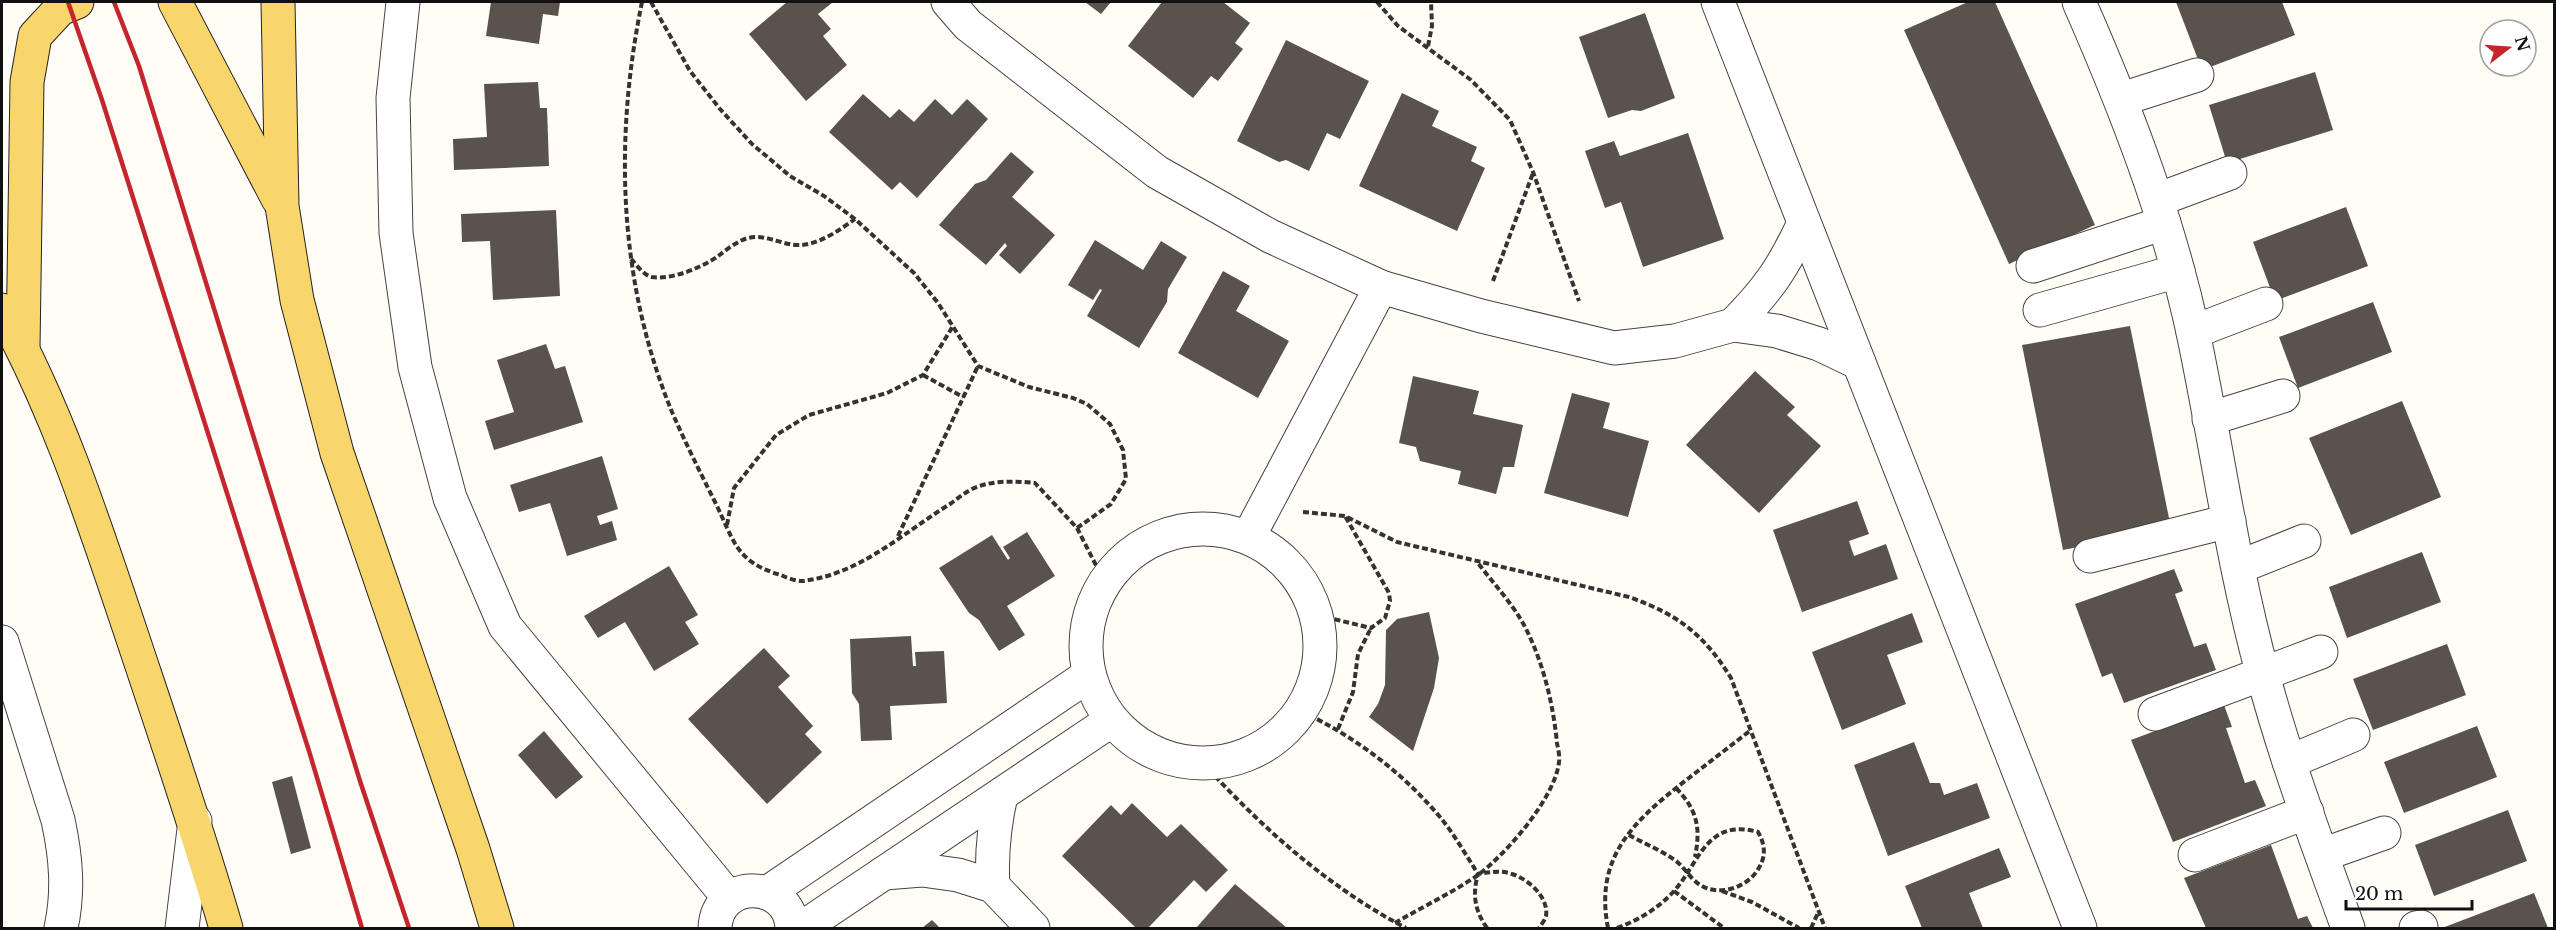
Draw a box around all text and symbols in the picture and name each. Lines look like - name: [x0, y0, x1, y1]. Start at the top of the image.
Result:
- north arrow: [2478, 18, 2538, 78]
- text: N: [2511, 33, 2534, 54]
- scale bar: [2346, 873, 2472, 911]
- text: 20 m: [2355, 883, 2403, 905]

